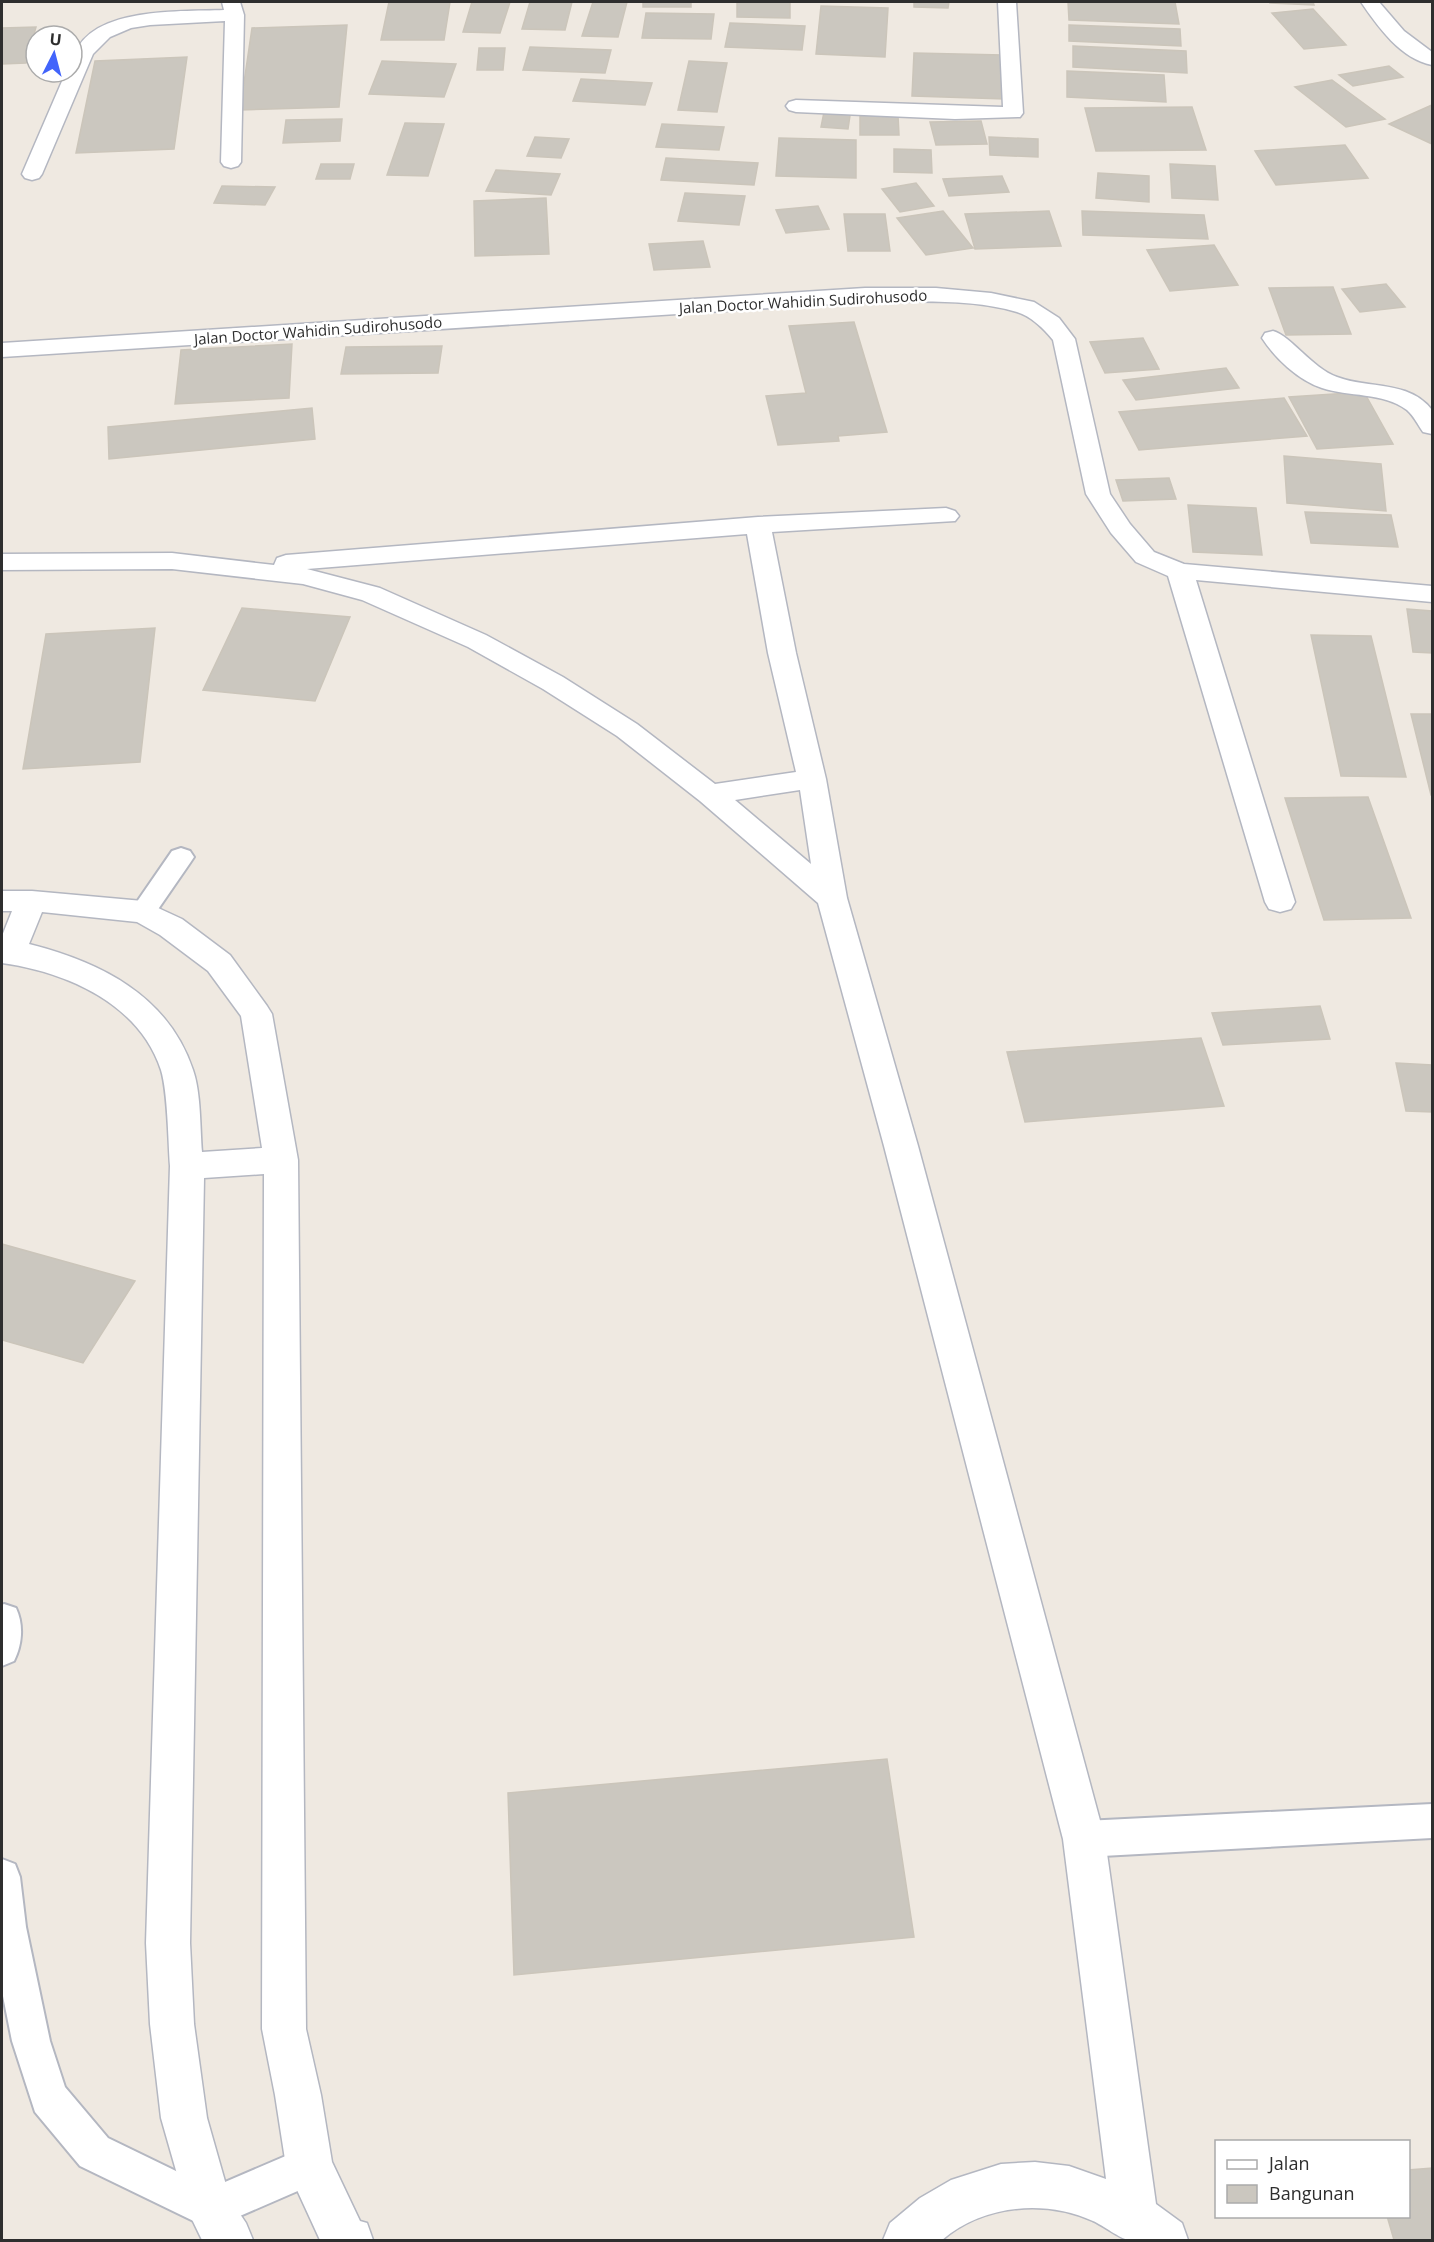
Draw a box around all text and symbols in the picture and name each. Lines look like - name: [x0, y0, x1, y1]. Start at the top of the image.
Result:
- north arrow: [24, 24, 84, 84]
- text: U: [48, 28, 63, 51]
- street label: Jalan Doctor Wahidin Sudirohusodo: [676, 285, 928, 318]
- street label: Jalan Doctor Wahidin Sudirohusodo: [191, 311, 443, 349]
- legend: [1215, 2140, 1410, 2218]
- text: Jalan: [1267, 2151, 1309, 2175]
- text: Bangunan: [1269, 2181, 1355, 2205]

